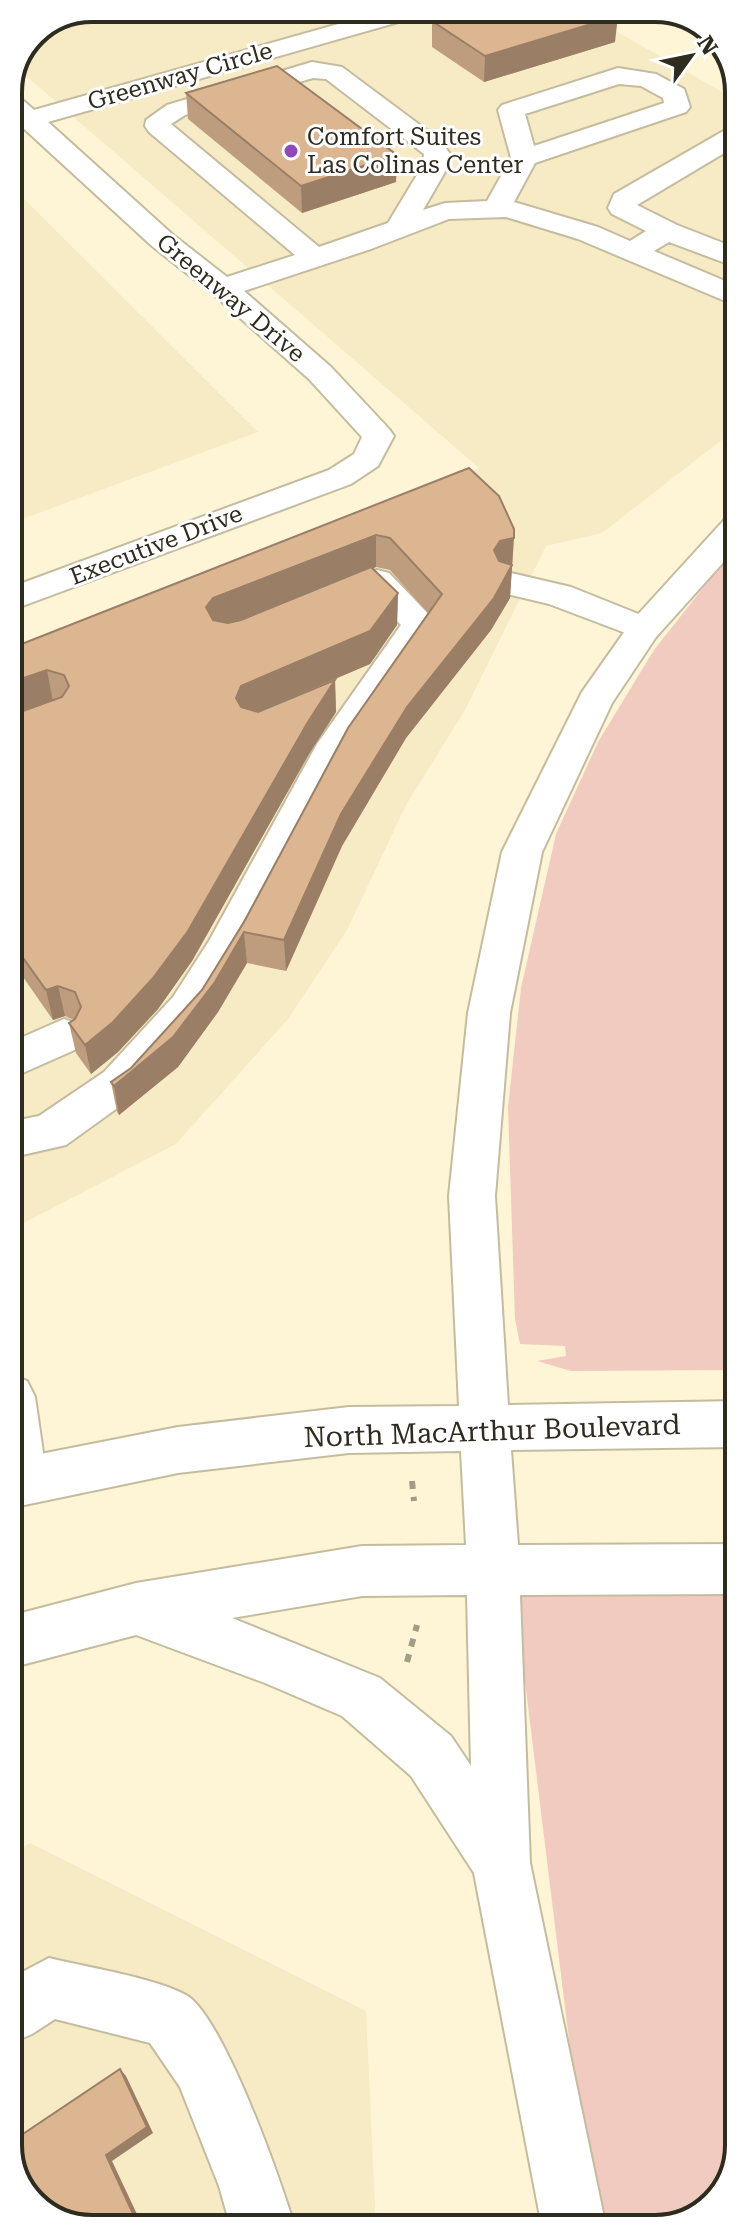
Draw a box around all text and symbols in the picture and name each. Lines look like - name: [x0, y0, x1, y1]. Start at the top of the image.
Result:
- north arrow: [651, 16, 731, 96]
- text: N: [692, 31, 722, 59]
- street label: Greenway Circle: [84, 36, 276, 116]
- place label: Comfort Suites Las Colinas Center: [307, 123, 524, 179]
- marker: Comfort Suites Las Colinas Center: [282, 142, 300, 160]
- street label: Greenway Drive: [151, 228, 311, 368]
- street label: Executive Drive: [66, 499, 246, 591]
- street label: North MacArthur Boulevard: [303, 1408, 681, 1454]

